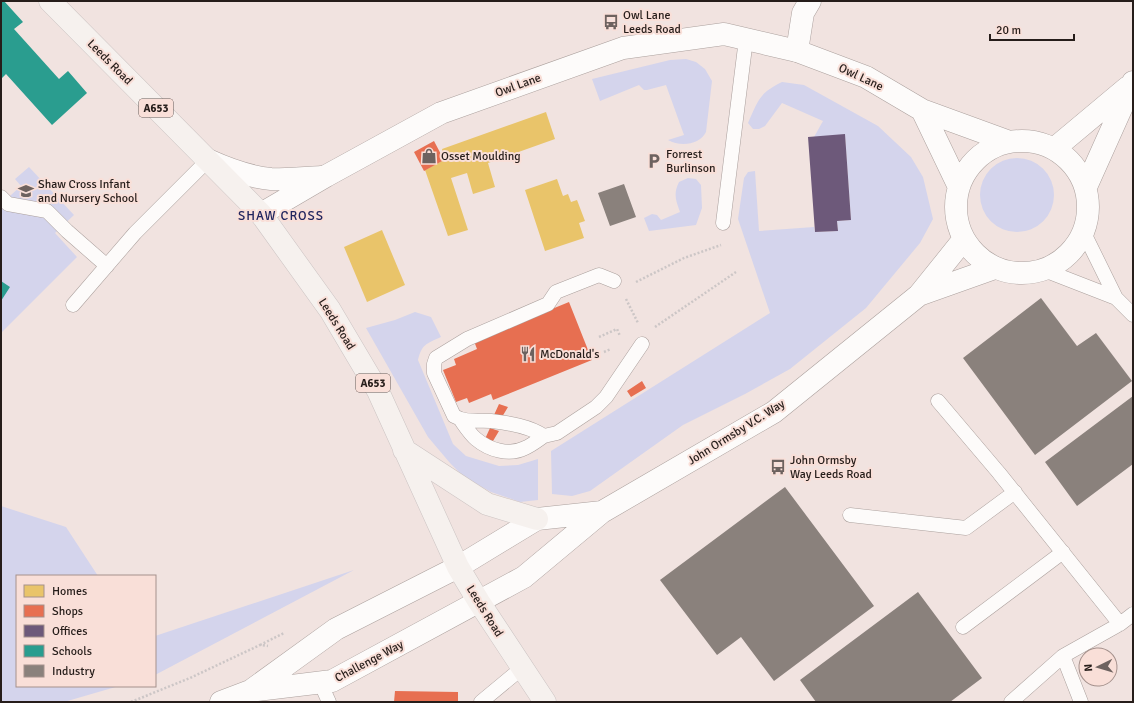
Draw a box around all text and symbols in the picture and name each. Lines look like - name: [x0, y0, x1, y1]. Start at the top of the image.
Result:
- place label: Owl Lane Leeds Road: [623, 8, 681, 37]
- bus stop icon: Owl Lane Leeds Road: [602, 13, 620, 31]
- scale bar: [990, 16, 1074, 42]
- text: 20 m: [996, 23, 1021, 38]
- street label: Leeds Road: [84, 37, 135, 88]
- street label: Owl Lane: [836, 61, 885, 94]
- street label: Owl Lane: [493, 70, 543, 101]
- road number: A653: [139, 99, 173, 117]
- shop icon: Osset Moulding: [420, 147, 438, 165]
- place label: Forrest Burlinson: [666, 147, 716, 176]
- place label: Osset Moulding: [441, 149, 521, 164]
- parking icon: Forrest Burlinson: [645, 152, 663, 170]
- place label: Shaw Cross Infant and Nursery School: [38, 177, 138, 206]
- school or university icon: Shaw Cross Infant and Nursery School: [17, 182, 35, 200]
- district label: SHAW CROSS: [238, 208, 324, 224]
- street label: Leeds Road: [315, 296, 358, 353]
- restaurant icon: McDonald's: [519, 345, 537, 363]
- place label: McDonald's: [540, 347, 600, 362]
- road number: A653: [356, 374, 390, 392]
- street label: John Ormsby V.C. Way: [685, 396, 788, 468]
- place label: John Ormsby Way Leeds Road: [790, 453, 872, 482]
- bus stop icon: John Ormsby Way Leeds Road: [769, 458, 787, 476]
- legend: [16, 575, 156, 687]
- street label: Leeds Road: [463, 583, 506, 640]
- text: Homes: [52, 584, 87, 599]
- text: Shops: [52, 604, 83, 619]
- text: Offices: [52, 624, 87, 639]
- street label: Challenge Way: [332, 637, 406, 686]
- text: Schools: [52, 644, 92, 659]
- north arrow: [1078, 647, 1118, 687]
- text: N: [1082, 663, 1095, 672]
- text: Industry: [52, 664, 95, 679]

